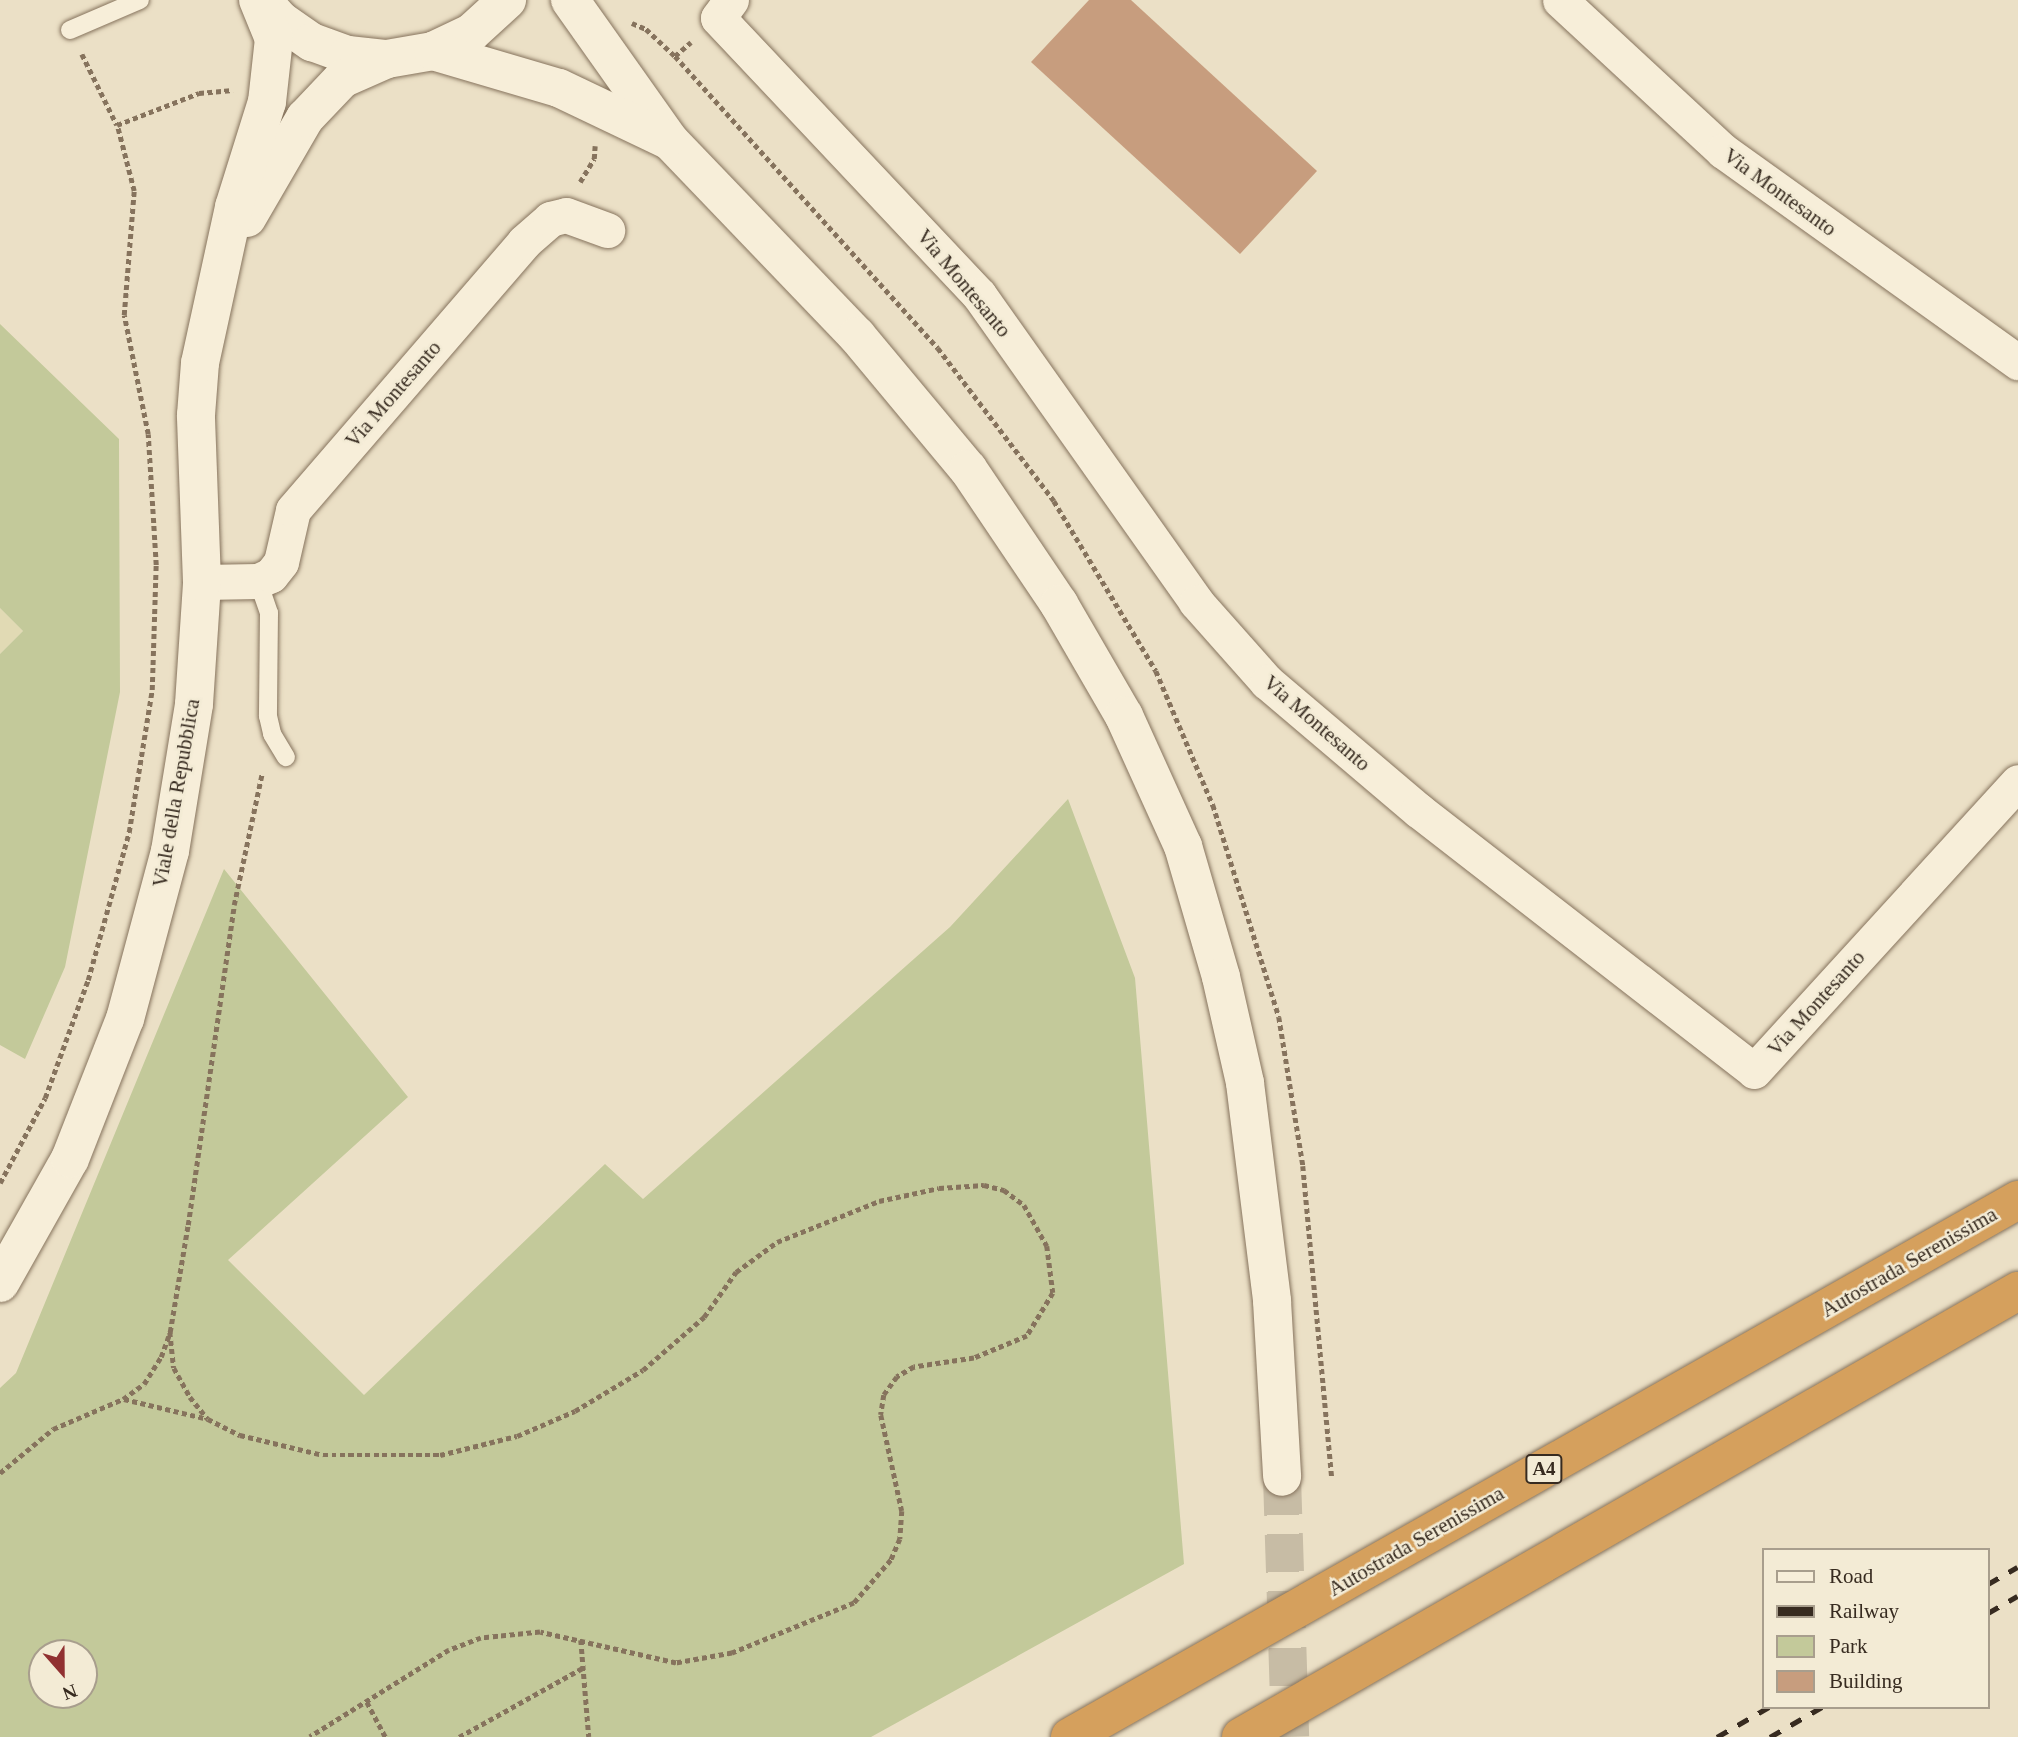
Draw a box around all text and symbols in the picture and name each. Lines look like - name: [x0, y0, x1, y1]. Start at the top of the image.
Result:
- street label: Via Montesanto: [1719, 143, 1841, 241]
- street label: Via Montesanto: [911, 224, 1017, 342]
- street label: Via Montesanto: [340, 335, 446, 453]
- street label: Via Montesanto: [1258, 670, 1376, 776]
- street label: Viale della Repubblica: [147, 697, 205, 889]
- street label: Via Montesanto: [1762, 945, 1870, 1061]
- street label: Autostrada Serenissima: [1817, 1201, 2001, 1323]
- road number: A4: [1525, 1454, 1563, 1484]
- street label: Autostrada Serenissima: [1324, 1480, 1508, 1602]
- legend: [1762, 1548, 1990, 1709]
- text: Road: [1829, 1564, 1873, 1588]
- text: Railway: [1829, 1599, 1899, 1623]
- text: Park: [1829, 1634, 1868, 1658]
- north arrow: [28, 1639, 98, 1709]
- text: Building: [1829, 1669, 1903, 1693]
- text: N: [60, 1680, 80, 1704]

